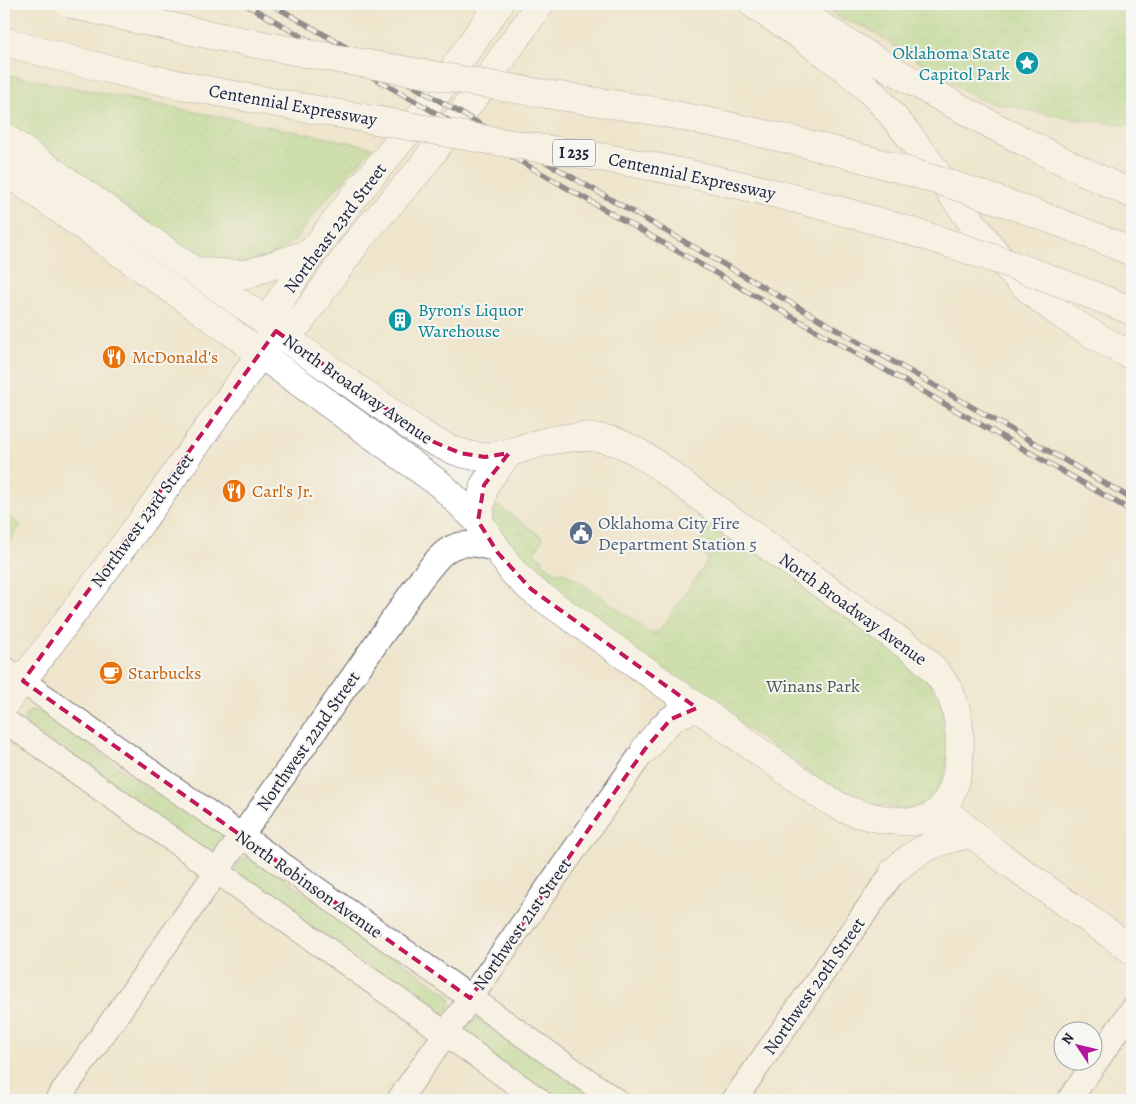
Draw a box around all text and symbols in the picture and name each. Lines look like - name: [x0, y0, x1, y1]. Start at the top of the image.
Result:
- place label: Oklahoma State Capitol Park: [892, 41, 1010, 86]
- place icon: Oklahoma State Capitol Park: [1014, 50, 1040, 76]
- street label: Centennial Expressway: [207, 78, 380, 132]
- road number: I 235: [553, 140, 595, 167]
- street label: Centennial Expressway: [606, 147, 779, 206]
- street label: Northeast 23rd Street: [278, 158, 392, 298]
- place label: Byron's Liquor Warehouse: [417, 298, 524, 343]
- building icon: Byron's Liquor Warehouse: [387, 307, 413, 333]
- street label: North Broadway Avenue: [278, 328, 438, 450]
- restaurant icon: McDonald's: [101, 344, 127, 370]
- place label: McDonald's: [132, 345, 218, 369]
- street label: Northwest 23rd Street: [85, 448, 199, 592]
- restaurant icon: Carl's Jr.: [221, 478, 247, 504]
- place label: Carl's Jr.: [252, 479, 313, 503]
- place label: Oklahoma City Fire Department Station 5: [598, 511, 757, 556]
- public building icon: Oklahoma City Fire Department Station 5: [568, 520, 594, 546]
- street label: North Broadway Avenue: [774, 547, 932, 671]
- cafe icon: Starbucks: [98, 660, 124, 686]
- place label: Starbucks: [128, 661, 201, 685]
- street label: Northwest 22nd Street: [251, 666, 365, 816]
- park label: Winans Park: [765, 674, 860, 698]
- street label: North Robinson Avenue: [231, 824, 387, 944]
- street label: Northwest 21st Street: [467, 853, 577, 995]
- street label: Northwest 20th Street: [758, 913, 870, 1059]
- north arrow: [1054, 1022, 1104, 1072]
- text: N: [1057, 1029, 1078, 1048]

